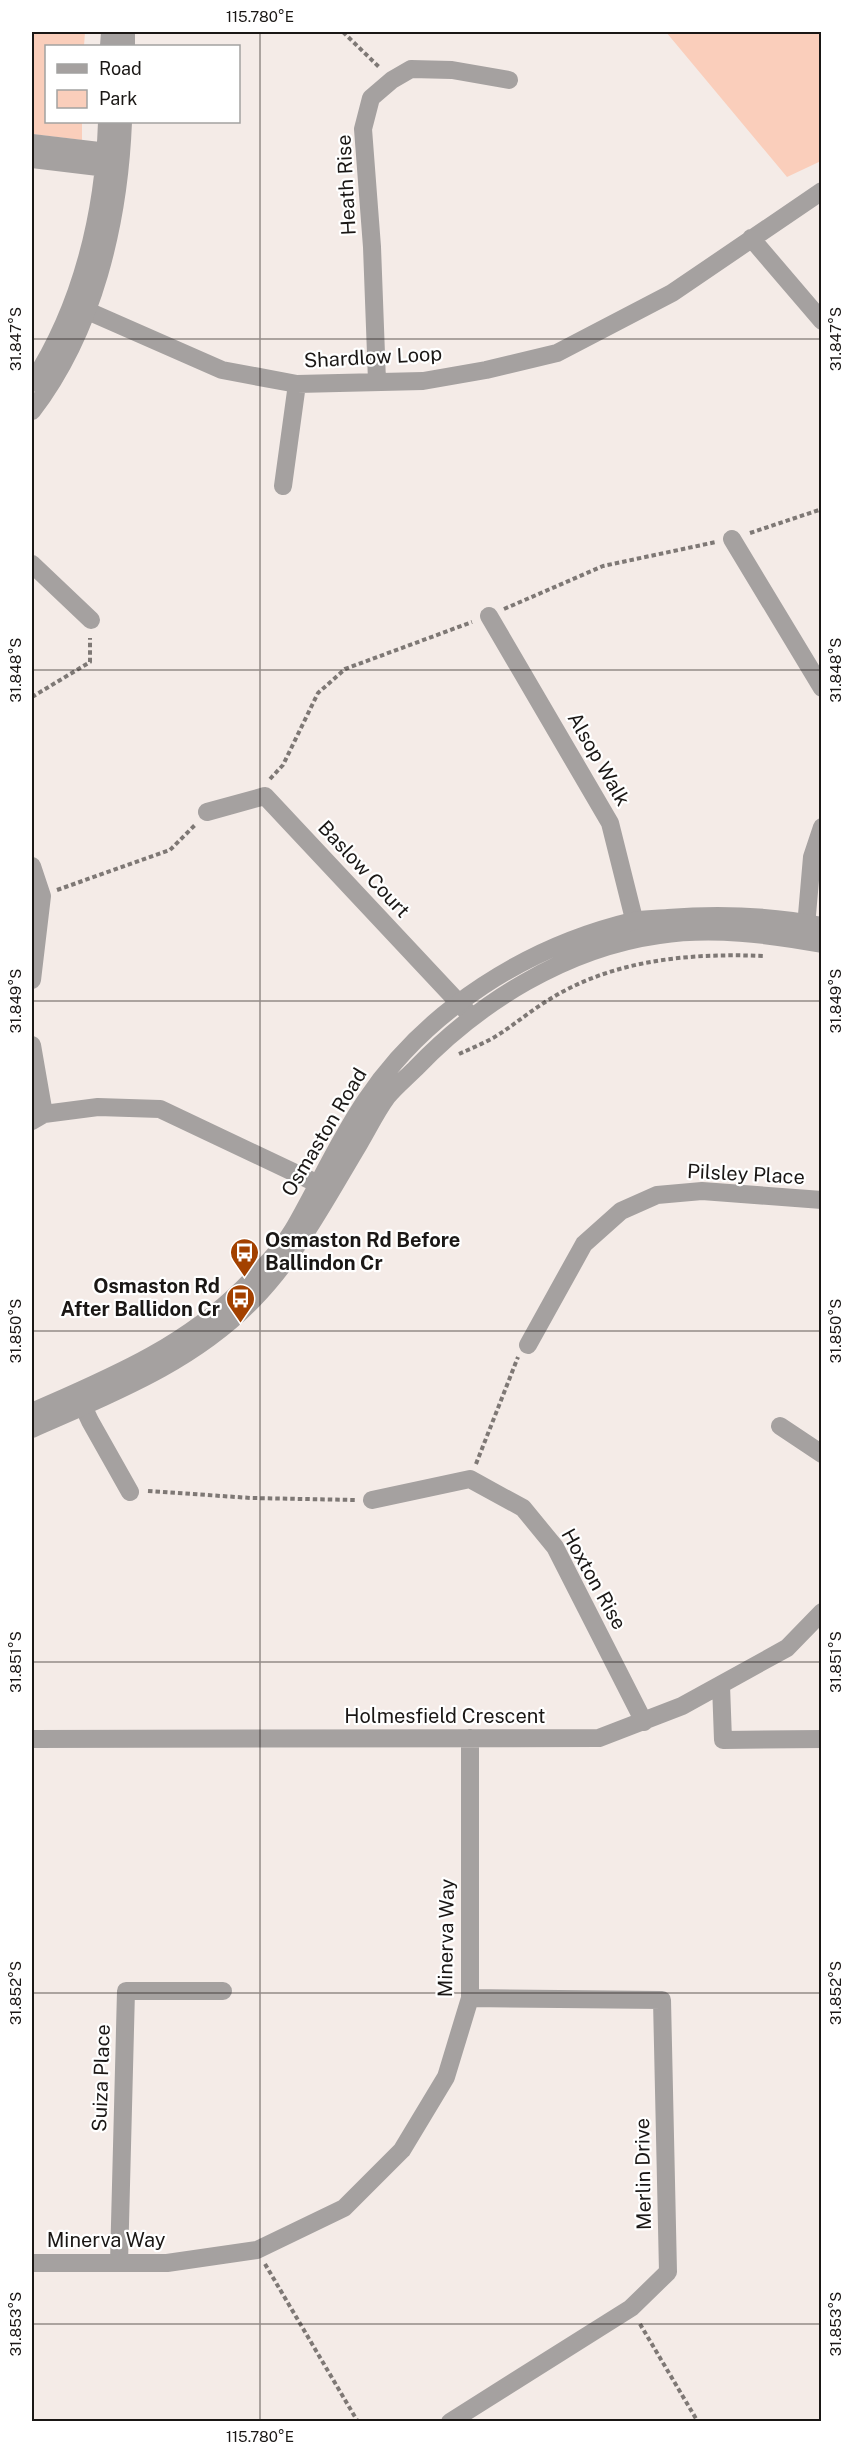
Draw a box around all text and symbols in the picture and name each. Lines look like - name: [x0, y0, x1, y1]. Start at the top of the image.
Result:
- text: 115.780°E: [226, 8, 294, 25]
- legend: [45, 45, 240, 123]
- text: Road: [99, 58, 142, 79]
- text: Park: [99, 88, 137, 109]
- street label: Heath Rise: [331, 134, 361, 236]
- text: 31.847°S: [7, 307, 24, 371]
- text: 31.847°S: [827, 307, 844, 371]
- street label: Shardlow Loop: [303, 341, 443, 373]
- text: 31.848°S: [7, 638, 24, 702]
- text: 31.848°S: [827, 638, 844, 702]
- street label: Alsop Walk: [563, 708, 635, 810]
- street label: Baslow Court: [313, 816, 415, 922]
- text: 31.849°S: [7, 969, 24, 1033]
- text: 31.849°S: [827, 969, 844, 1033]
- street label: Osmaston Road: [276, 1064, 372, 1200]
- street label: Pilsley Place: [687, 1159, 805, 1189]
- place label: Osmaston Rd Before Ballindon Cr: [265, 1228, 460, 1275]
- bus stop icon: Osmaston Rd Before Ballindon Cr: [228, 1236, 260, 1278]
- place label: Osmaston Rd After Ballidon Cr: [61, 1274, 220, 1321]
- bus stop icon: Osmaston Rd After Ballidon Cr: [225, 1282, 257, 1324]
- text: 31.850°S: [7, 1299, 24, 1363]
- text: 31.850°S: [827, 1299, 844, 1363]
- street label: Hoxton Rise: [556, 1524, 632, 1634]
- text: 31.851°S: [7, 1631, 24, 1693]
- text: 31.851°S: [827, 1631, 844, 1693]
- street label: Holmesfield Crescent: [344, 1704, 546, 1728]
- street label: Minerva Way: [433, 1878, 459, 1998]
- text: 31.852°S: [7, 1961, 24, 2025]
- text: 31.852°S: [827, 1961, 844, 2025]
- street label: Suiza Place: [87, 2024, 115, 2132]
- street label: Merlin Drive: [630, 2118, 656, 2230]
- street label: Minerva Way: [47, 2228, 166, 2252]
- text: 31.853°S: [7, 2292, 24, 2356]
- text: 31.853°S: [827, 2292, 844, 2356]
- text: 115.780°E: [226, 2428, 294, 2445]

